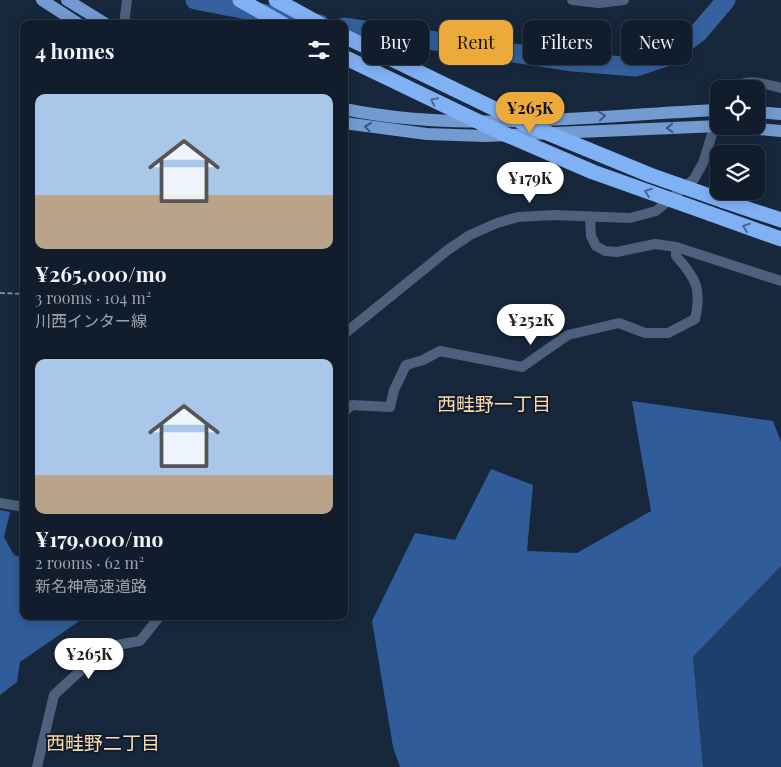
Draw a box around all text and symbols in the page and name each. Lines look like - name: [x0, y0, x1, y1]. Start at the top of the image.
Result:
- chip: Buy: [362, 20, 429, 65]
- chip: Rent: [439, 20, 513, 65]
- chip: Filters: [523, 20, 611, 65]
- chip: New: [621, 20, 692, 65]
- text: 4 homes: [35, 36, 114, 64]
- icon: filters: [305, 36, 333, 64]
- map controls: [710, 80, 765, 200]
- button: locate: [710, 80, 765, 135]
- pin: ¥265K: [495, 92, 565, 134]
- one-way arrow: [430, 97, 439, 107]
- text: ¥265K: [507, 97, 553, 118]
- one-way arrow: [598, 110, 606, 121]
- one-way arrow: [364, 122, 372, 133]
- one-way arrow: [666, 122, 674, 133]
- icon: home: [139, 126, 229, 216]
- button: layers: [710, 145, 765, 200]
- pin: ¥179K: [495, 162, 565, 204]
- text: ¥179K: [508, 167, 552, 188]
- one-way arrow: [645, 188, 653, 198]
- one-way arrow: [742, 223, 751, 233]
- text: ¥265,000/mo: [35, 259, 167, 287]
- text: 3 rooms · 104 m²: [35, 287, 151, 308]
- pin: ¥252K: [496, 304, 566, 346]
- text: ¥252K: [508, 309, 554, 330]
- text: 川西インター線: [35, 310, 147, 331]
- district label: 西畦野一丁目: [437, 390, 551, 416]
- icon: home: [139, 391, 229, 481]
- text: ¥179,000/mo: [35, 524, 163, 552]
- text: 2 rooms · 62 m²: [35, 552, 144, 573]
- text: 新名神高速道路: [35, 575, 147, 596]
- pin: ¥265K: [54, 638, 124, 680]
- text: ¥265K: [66, 643, 112, 664]
- district label: 西畦野二丁目: [46, 729, 160, 755]

